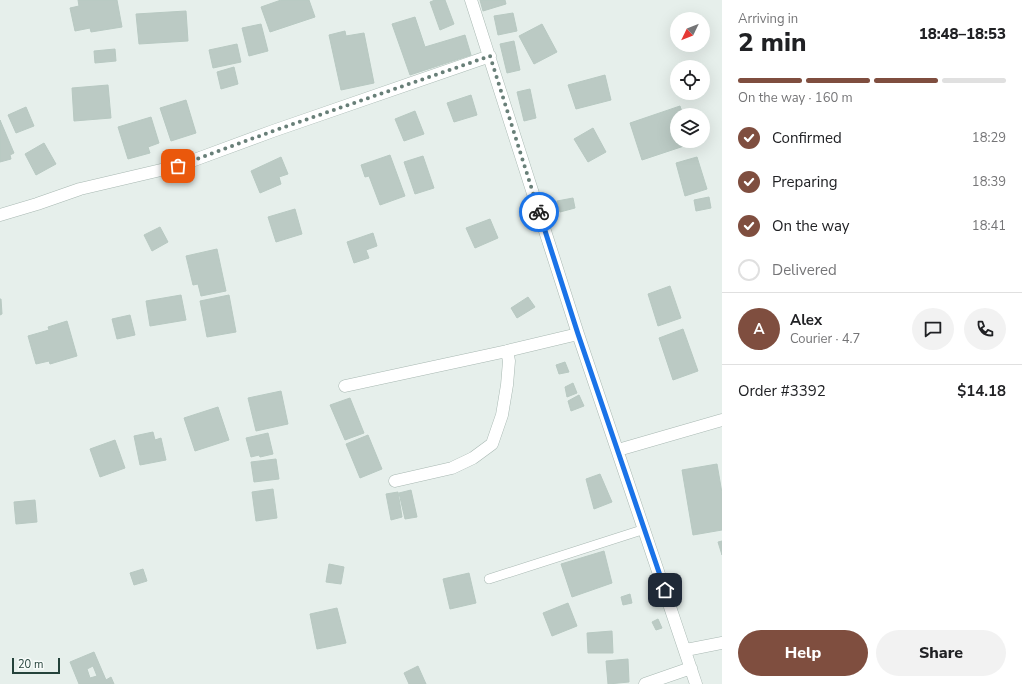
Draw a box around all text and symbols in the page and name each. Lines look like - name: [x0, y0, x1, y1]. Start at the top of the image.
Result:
- text: Arriving in: [738, 10, 798, 28]
- north arrow: [670, 12, 710, 52]
- map controls: [670, 12, 710, 148]
- text: 18:48–18:53: [919, 24, 1006, 44]
- text: 2 min: [738, 25, 806, 60]
- button: locate: [670, 60, 710, 100]
- text: On the way · 160 m: [738, 89, 853, 107]
- button: layers: [670, 108, 710, 148]
- icon: check: [738, 127, 760, 149]
- text: Confirmed: [772, 128, 842, 148]
- text: 18:29: [972, 129, 1006, 147]
- pin: [161, 149, 195, 183]
- icon: bag: [167, 155, 189, 177]
- icon: check: [738, 171, 760, 193]
- text: Preparing: [772, 172, 837, 192]
- text: 18:39: [972, 173, 1006, 191]
- courier: [519, 192, 559, 232]
- icon: bike: [528, 201, 550, 223]
- icon: check: [738, 215, 760, 237]
- text: On the way: [772, 216, 850, 236]
- text: 18:41: [972, 217, 1006, 235]
- text: Delivered: [772, 260, 837, 280]
- button: chat: [912, 308, 954, 350]
- button: phone: [964, 308, 1006, 350]
- text: Alex: [790, 310, 822, 330]
- text: A: [753, 319, 765, 339]
- text: Courier · 4.7: [790, 330, 860, 348]
- text: Order #3392: [738, 381, 826, 401]
- text: $14.18: [957, 381, 1006, 401]
- pin: [648, 573, 682, 607]
- icon: home: [654, 579, 676, 601]
- button: Help: [738, 630, 868, 676]
- button: Share: [876, 630, 1006, 676]
- scale bar: [12, 656, 60, 675]
- text: 20 m: [18, 657, 43, 672]

